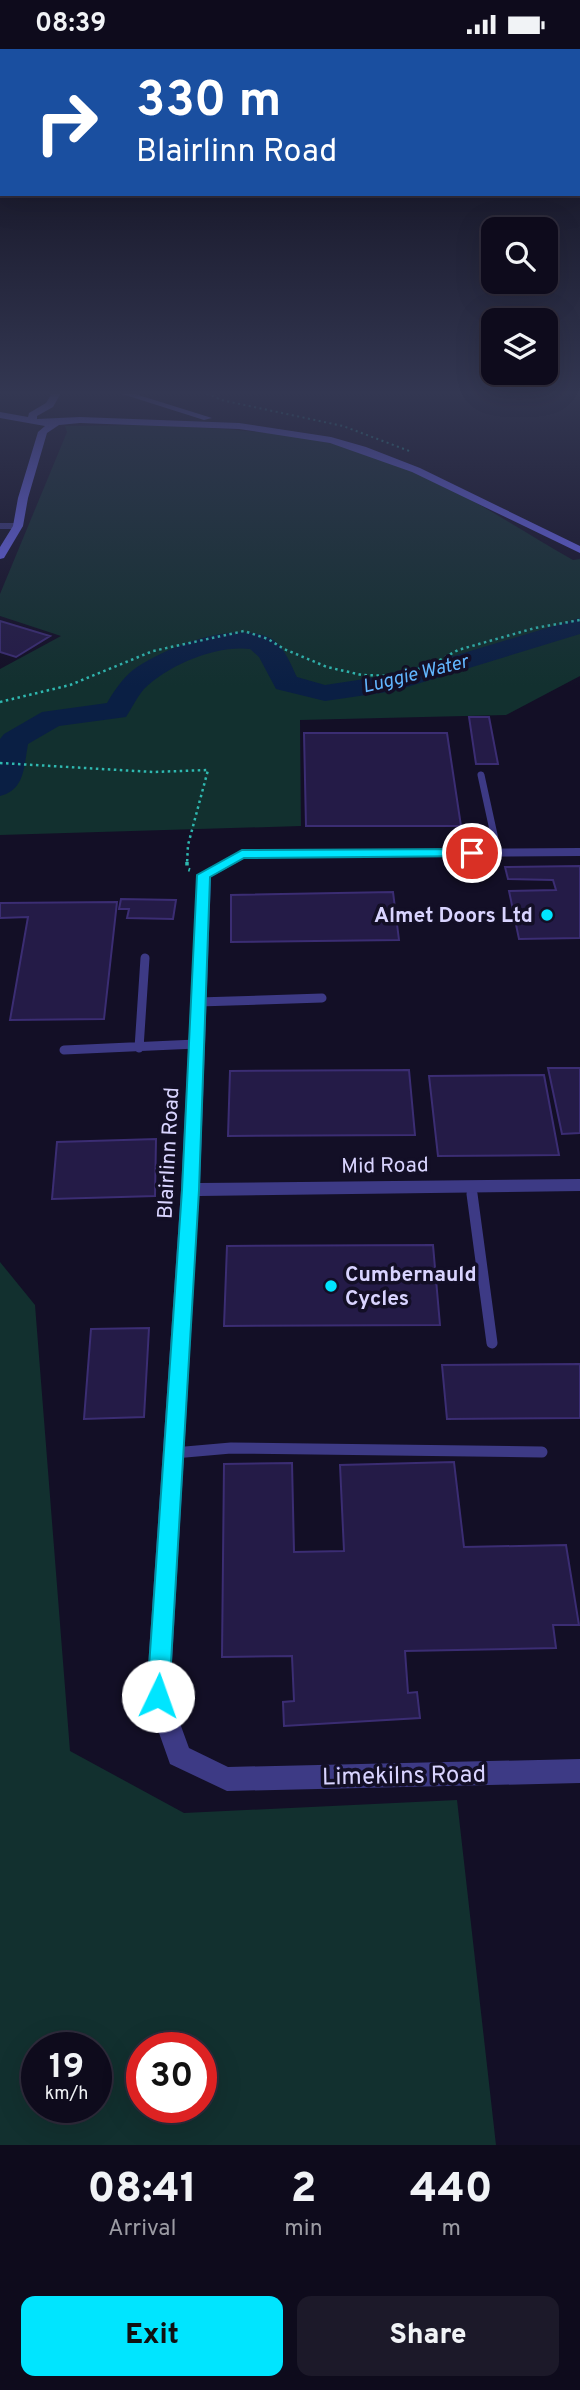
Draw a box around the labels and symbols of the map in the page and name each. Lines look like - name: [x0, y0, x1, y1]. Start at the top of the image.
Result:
- water label: Luggie Water: [360, 650, 472, 700]
- pin: [442, 823, 502, 883]
- place label: Almet Doors Ltd: [374, 903, 533, 930]
- marker: Almet Doors Ltd: [539, 907, 555, 923]
- street label: Blairlinn Road: [153, 1086, 186, 1220]
- street label: Mid Road: [341, 1152, 429, 1181]
- place label: Cumbernauld Cycles: [345, 1262, 477, 1313]
- marker: Cumbernauld Cycles: [323, 1278, 339, 1294]
- position arrow: [121, 1659, 195, 1733]
- street label: Limekilns Road: [322, 1761, 486, 1793]
- speed limit sign: 30: [126, 2032, 217, 2123]

